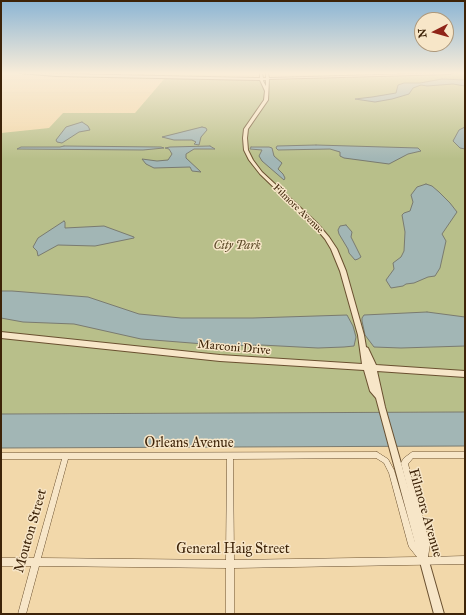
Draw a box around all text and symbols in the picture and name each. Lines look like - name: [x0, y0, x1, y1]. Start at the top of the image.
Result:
- north arrow: [414, 12, 454, 52]
- text: N: [416, 28, 430, 39]
- street label: Filmore Avenue: [270, 182, 326, 236]
- park label: City Park: [213, 239, 261, 253]
- street label: Marconi Drive: [197, 338, 271, 358]
- street label: Orleans Avenue: [144, 436, 234, 452]
- street label: Filmore Avenue: [404, 467, 446, 559]
- street label: Mouton Street: [11, 487, 51, 575]
- street label: General Haig Street: [176, 542, 290, 558]

